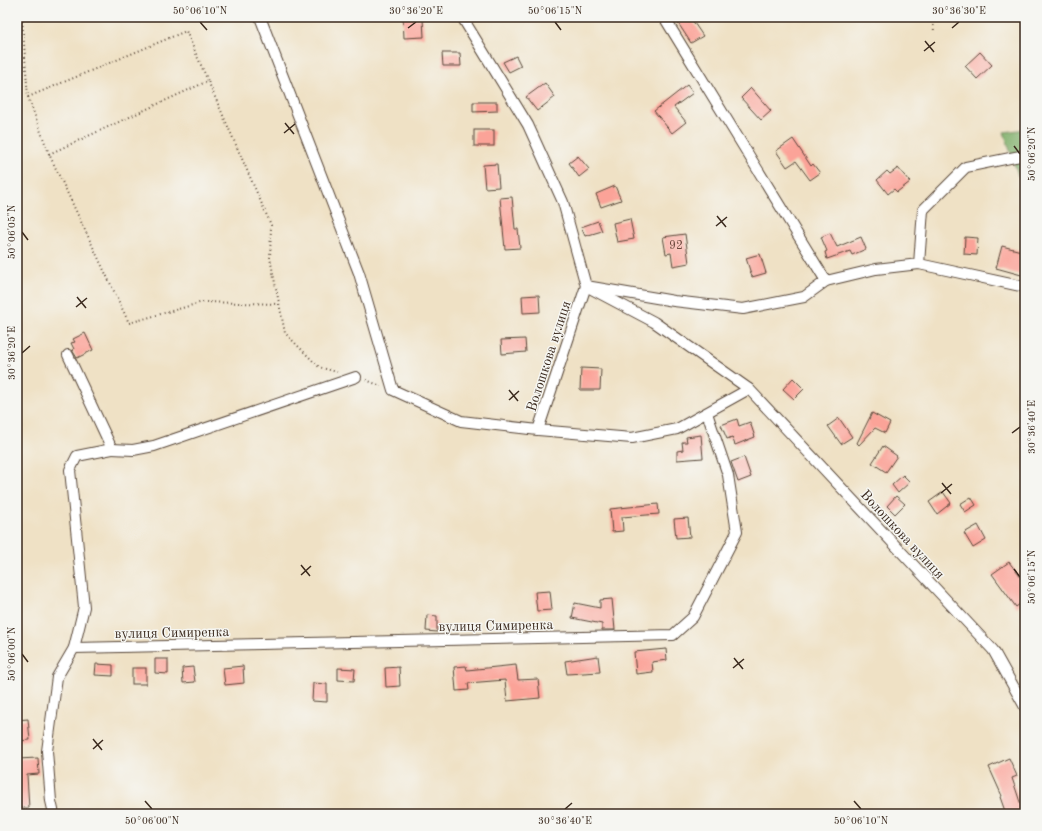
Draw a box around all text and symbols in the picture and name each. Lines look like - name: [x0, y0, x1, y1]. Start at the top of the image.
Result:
- text: 50°06'10"N: [173, 6, 228, 16]
- text: 30°36'20"E: [389, 6, 443, 16]
- text: 50°06'15"N: [528, 6, 583, 16]
- text: 30°36'30"E: [932, 6, 986, 16]
- text: 50°06'20"N: [1027, 126, 1037, 181]
- text: 50°06'05"N: [7, 204, 17, 259]
- house number: 92: [669, 240, 683, 252]
- street label: Волошкова вулиця: [524, 299, 573, 413]
- text: 30°36'20"E: [7, 326, 17, 380]
- text: 30°36'40"E: [1027, 400, 1037, 454]
- street label: Волошкова вулиця: [858, 488, 947, 582]
- text: 50°06'15"N: [1027, 549, 1037, 604]
- street label: вулиця Симиренка: [439, 618, 554, 634]
- street label: вулиця Симиренка: [115, 625, 230, 641]
- text: 50°06'00"N: [7, 626, 17, 681]
- text: 50°06'00"N: [125, 816, 180, 826]
- text: 30°36'40"E: [538, 816, 592, 826]
- text: 50°06'10"N: [834, 816, 889, 826]

